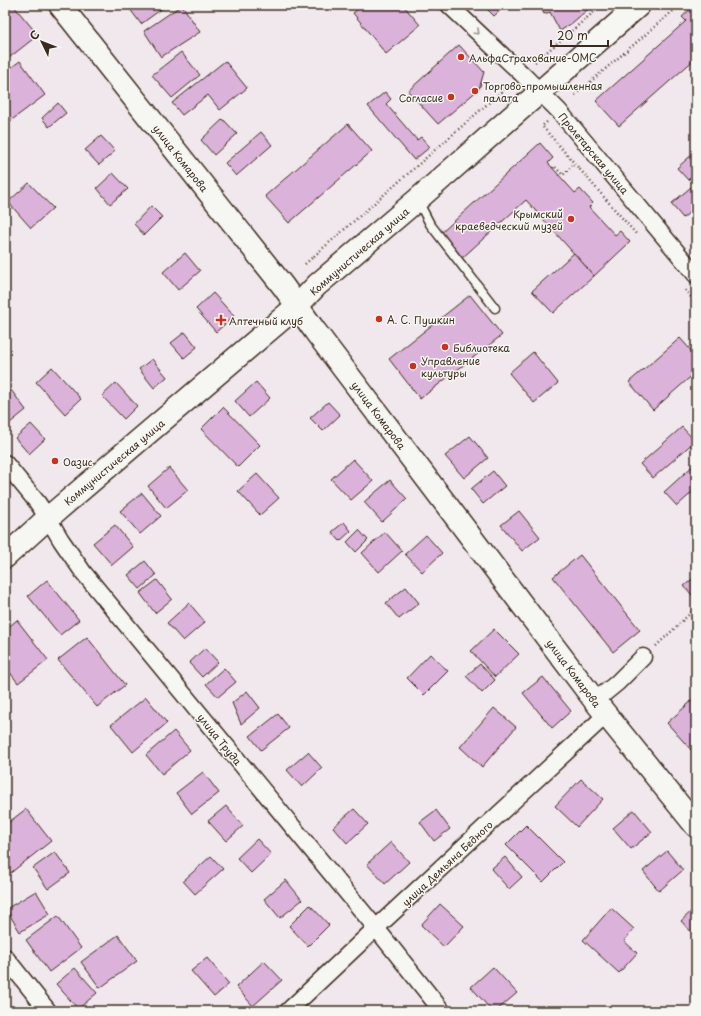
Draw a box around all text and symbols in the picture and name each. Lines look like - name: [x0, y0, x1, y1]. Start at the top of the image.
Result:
- north arrow: [22, 22, 62, 62]
- scale bar: [551, 22, 608, 48]
- text: С: [25, 26, 43, 44]
- text: 20 m: [557, 26, 588, 44]
- one-way arrow: [472, 27, 480, 34]
- place label: АльфаСтрахование-ОМС: [469, 50, 597, 65]
- marker: АльфаСтрахование-ОМС: [456, 52, 466, 62]
- place label: Торгово-промышленная палата: [483, 78, 602, 105]
- marker: Торгово-промышленная палата: [470, 86, 480, 96]
- place label: Согласие: [399, 90, 443, 105]
- marker: Согласие: [446, 92, 456, 102]
- street label: Пролетарская улица: [555, 109, 633, 197]
- street label: улица Комарова: [150, 121, 213, 195]
- street label: Коммунистическая улица: [306, 203, 413, 299]
- place label: Крымский краеведческий музей: [455, 206, 563, 234]
- marker: Крымский краеведческий музей: [566, 214, 576, 224]
- place label: А. С. Пушкин: [387, 312, 455, 328]
- place label: Аптечный клуб: [229, 313, 303, 328]
- marker: А. С. Пушкин: [374, 314, 384, 324]
- marker: Аптечный клуб: [216, 315, 226, 325]
- place label: Библиотека: [453, 340, 511, 355]
- marker: Библиотека: [440, 342, 450, 352]
- place label: Управление культуры: [421, 353, 480, 381]
- marker: Управление культуры: [408, 361, 418, 371]
- street label: улица Комарова: [348, 378, 410, 453]
- street label: Коммунистическая улица: [60, 415, 169, 509]
- place label: Оазис: [63, 454, 93, 469]
- marker: Оазис: [50, 456, 60, 466]
- street label: улица Комарова: [543, 636, 605, 711]
- street label: улица Труда: [194, 710, 246, 769]
- street label: улица Демьяна Бедного: [398, 817, 496, 909]

